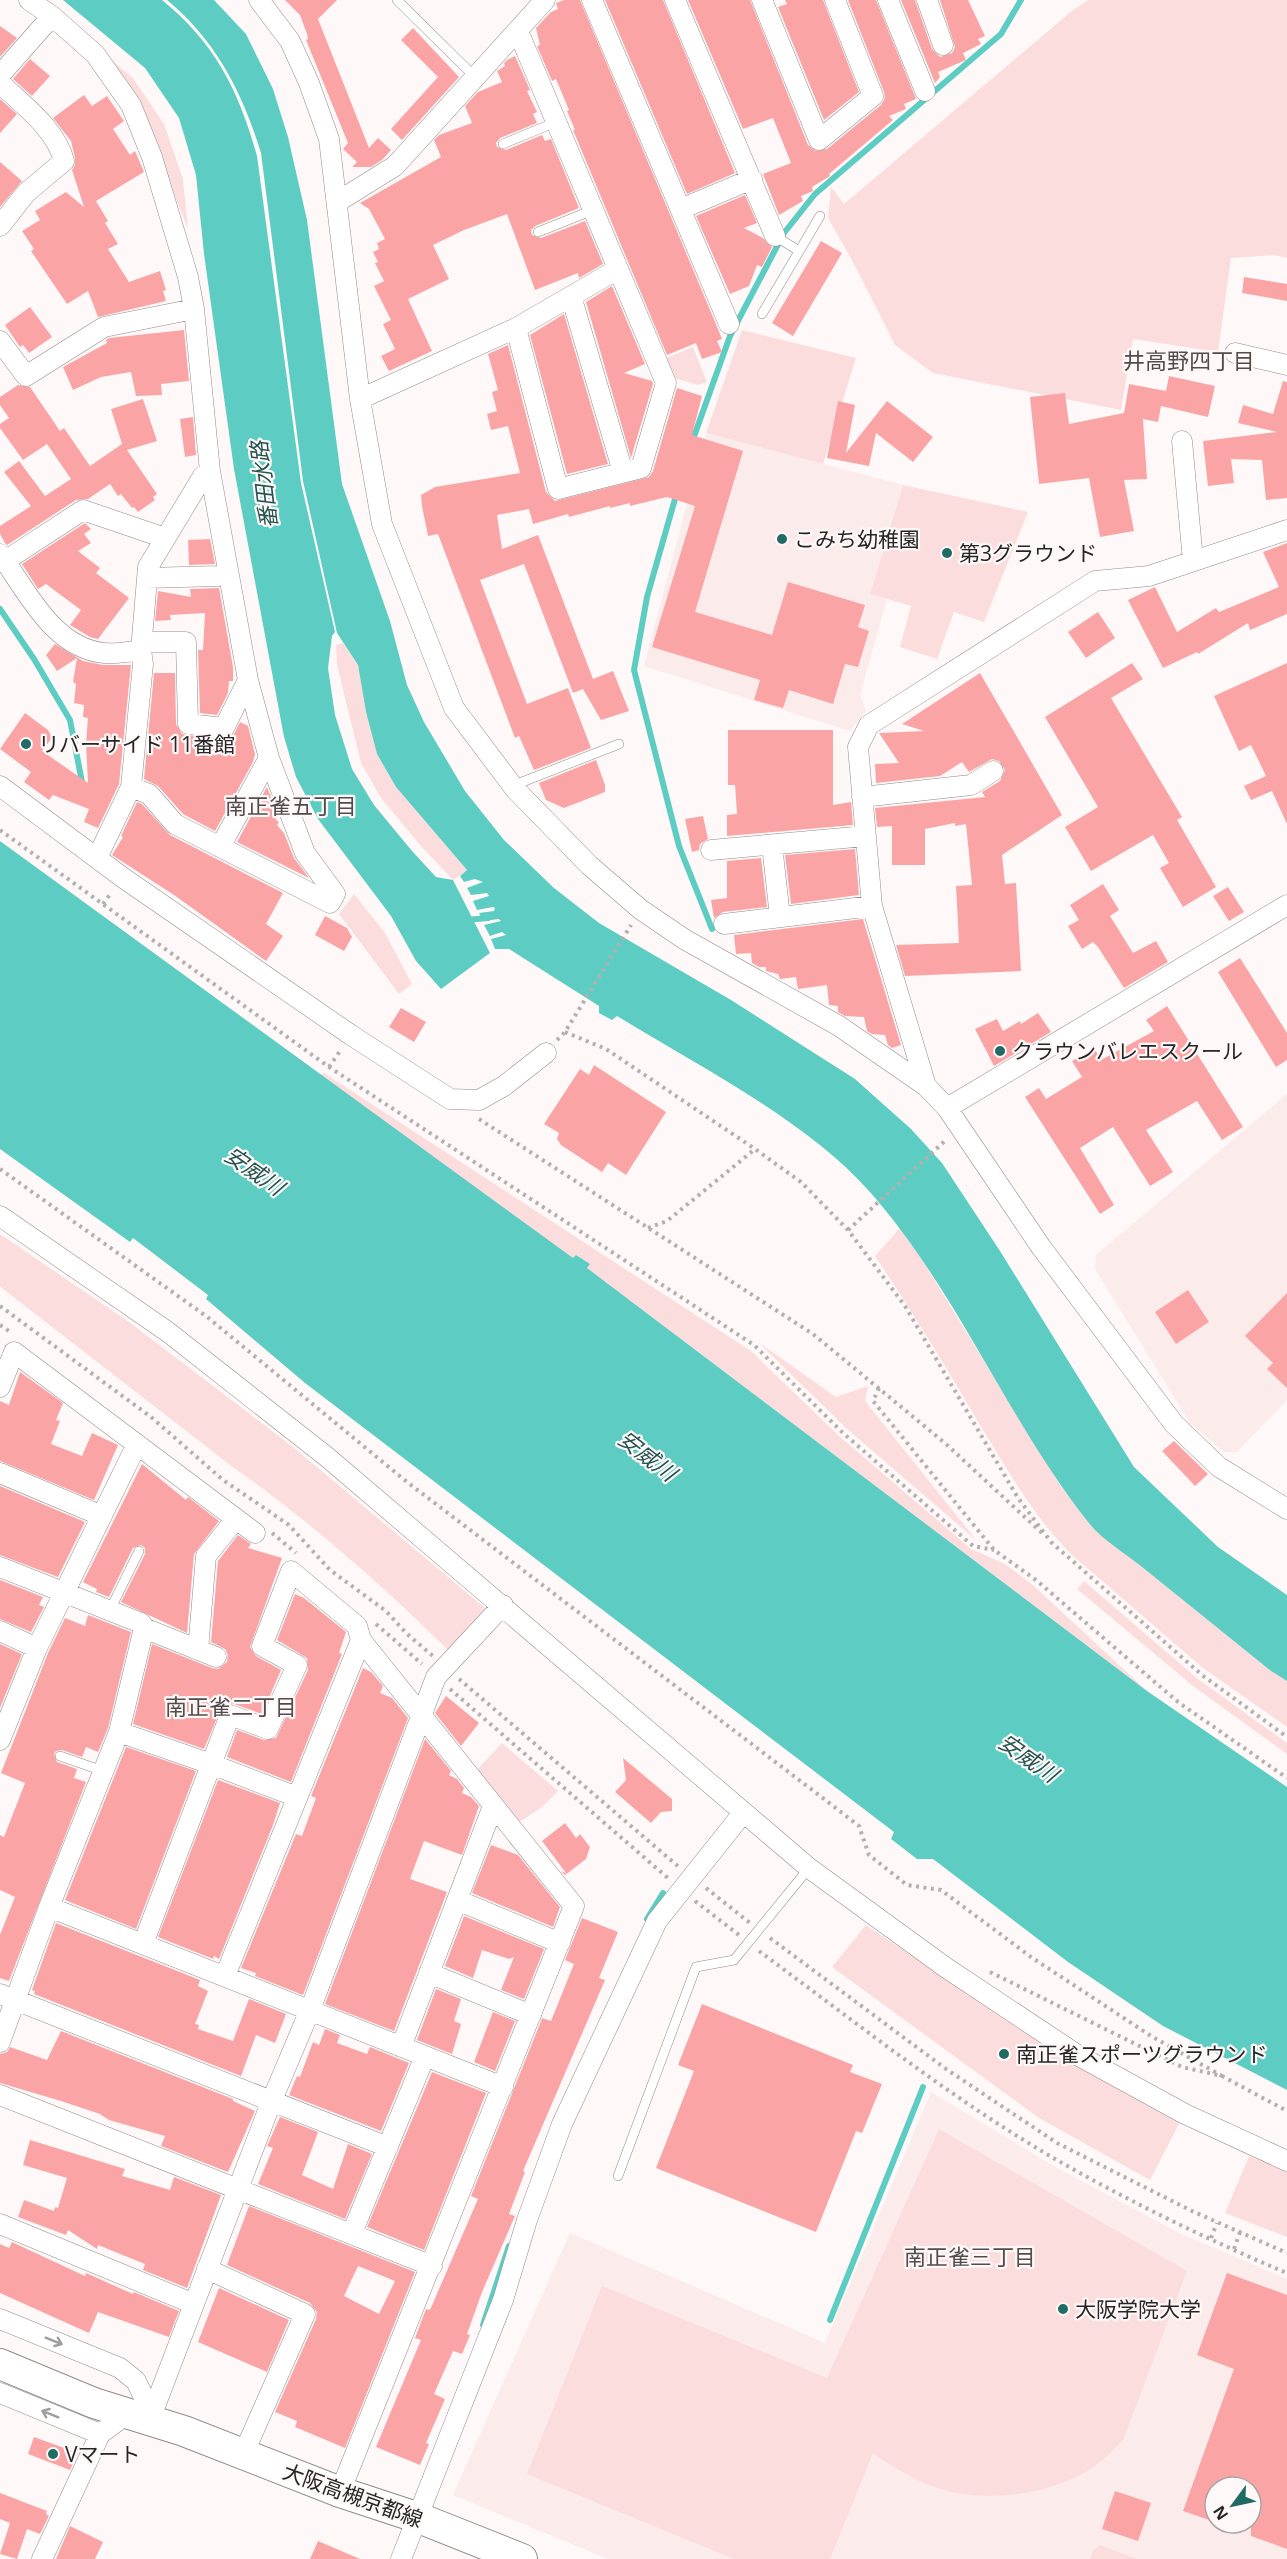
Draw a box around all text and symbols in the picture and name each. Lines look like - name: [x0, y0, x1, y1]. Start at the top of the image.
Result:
- district label: 井高野四丁目: [1123, 345, 1255, 375]
- water label: 番田水路: [243, 438, 283, 531]
- place label: こみち幼稚園: [794, 525, 920, 553]
- marker: こみち幼稚園: [775, 532, 789, 546]
- place label: 第3グラウンド: [959, 539, 1097, 567]
- marker: 第3グラウンド: [940, 546, 954, 560]
- place label: リバーサイド 11番館: [38, 730, 235, 758]
- marker: リバーサイド 11番館: [19, 737, 33, 751]
- district label: 南正雀五丁目: [225, 790, 357, 820]
- place label: クラウンバレエスクール: [1012, 1037, 1243, 1065]
- marker: クラウンバレエスクール: [993, 1044, 1007, 1058]
- water label: 安威川: [219, 1139, 292, 1202]
- water label: 安威川: [613, 1423, 685, 1488]
- district label: 南正雀二丁目: [165, 1691, 297, 1721]
- water label: 安威川: [993, 1726, 1066, 1789]
- place label: 南正雀スポーツグラウンド: [1016, 2040, 1268, 2068]
- marker: 南正雀スポーツグラウンド: [997, 2047, 1011, 2061]
- district label: 南正雀三丁目: [904, 2241, 1036, 2271]
- place label: 大阪学院大学: [1075, 2295, 1201, 2323]
- marker: 大阪学院大学: [1056, 2302, 1070, 2316]
- one-way arrow: [45, 2336, 63, 2347]
- one-way arrow: [41, 2408, 60, 2419]
- place label: Vマート: [65, 2440, 141, 2468]
- marker: Vマート: [46, 2447, 60, 2461]
- street label: 大阪高槻京都線: [279, 2457, 427, 2533]
- north arrow: [1203, 2475, 1263, 2535]
- text: N: [1208, 2502, 1233, 2525]

